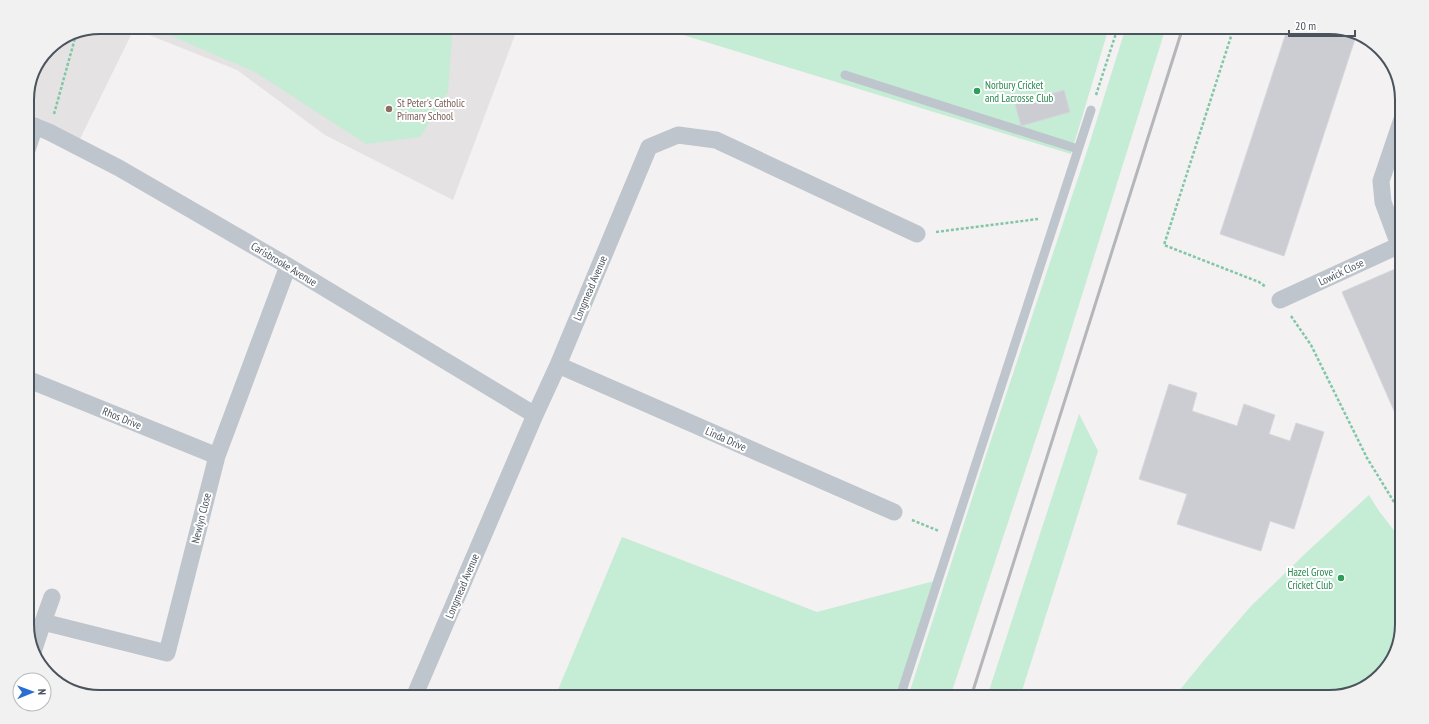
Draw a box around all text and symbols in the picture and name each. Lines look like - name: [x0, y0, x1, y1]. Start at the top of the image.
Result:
- scale bar: [1289, 12, 1355, 38]
- text: 20 m: [1295, 18, 1316, 33]
- place label: Norbury Cricket and Lacrosse Club: [985, 78, 1054, 105]
- marker: Norbury Cricket and Lacrosse Club: [972, 86, 982, 96]
- place label: St Peter's Catholic Primary School: [397, 96, 465, 123]
- marker: St Peter's Catholic Primary School: [384, 104, 394, 114]
- street label: Carisbrooke Avenue: [249, 239, 320, 289]
- street label: Longmead Avenue: [570, 253, 610, 323]
- street label: Lowick Close: [1316, 255, 1366, 289]
- street label: Rhos Drive: [100, 404, 144, 432]
- street label: Linda Drive: [703, 424, 749, 454]
- street label: Newlyn Close: [188, 491, 214, 545]
- street label: Longmead Avenue: [442, 551, 482, 621]
- place label: Hazel Grove Cricket Club: [1288, 565, 1333, 592]
- marker: Hazel Grove Cricket Club: [1336, 573, 1346, 583]
- north arrow: [12, 672, 52, 712]
- text: N: [35, 689, 49, 695]

